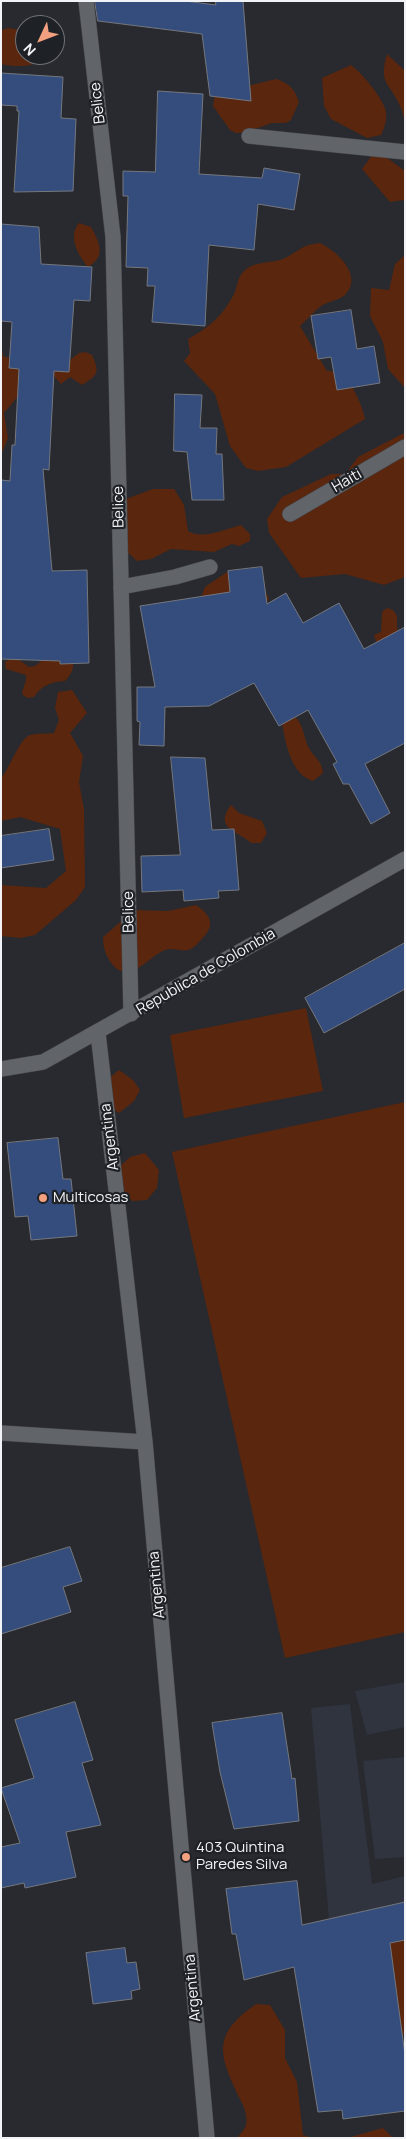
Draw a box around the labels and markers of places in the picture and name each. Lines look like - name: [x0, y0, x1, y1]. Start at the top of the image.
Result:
- place label: Multicosas: [53, 1189, 128, 1207]
- marker: Multicosas: [37, 1192, 49, 1204]
- place label: 403 Quintina Paredes Silva: [196, 1839, 287, 1874]
- marker: 403 Quintina Paredes Silva: [180, 1851, 192, 1863]

